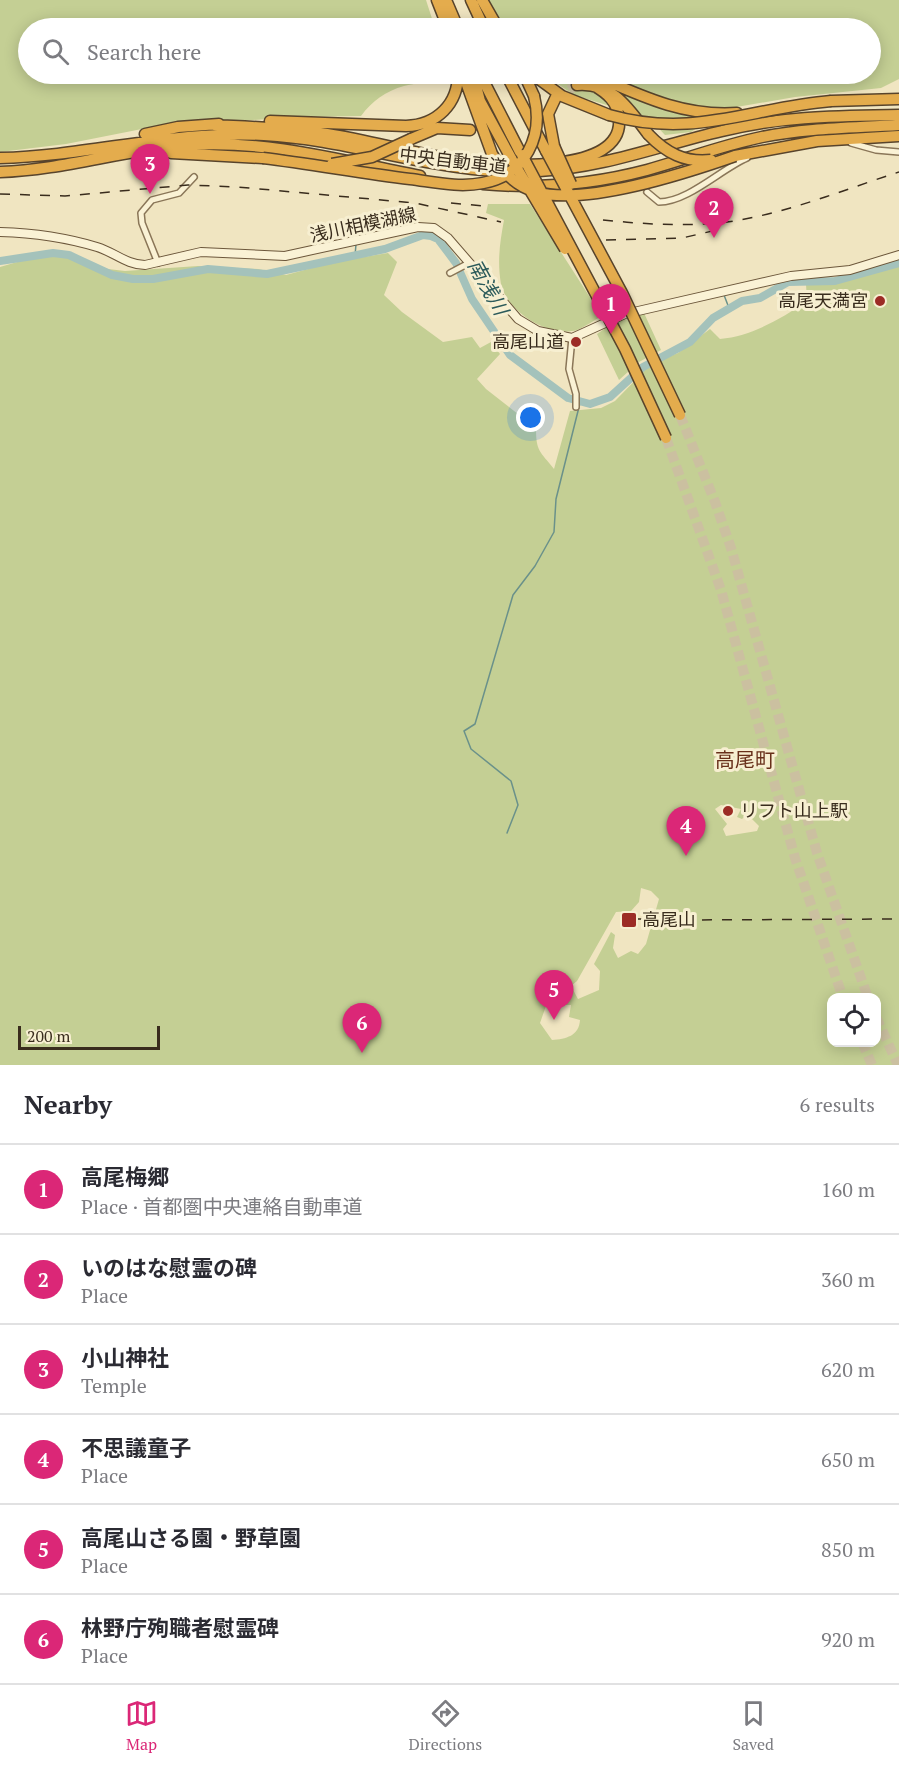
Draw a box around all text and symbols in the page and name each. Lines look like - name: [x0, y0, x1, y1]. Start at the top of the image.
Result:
- search box: [18, 18, 881, 84]
- icon: search: [39, 35, 72, 68]
- text: Search here: [87, 37, 201, 66]
- street label: 中央自動車道: [398, 142, 508, 178]
- pin: 3: [130, 144, 170, 194]
- pin: 2: [694, 188, 734, 238]
- street label: 浅川相模湖線: [307, 201, 418, 247]
- water label: 南浅川: [462, 254, 516, 321]
- pin: 1: [592, 284, 630, 334]
- place label: 高尾天満宮: [778, 288, 868, 312]
- marker: 高尾天満宮: [873, 294, 887, 308]
- place label: 高尾山道: [492, 329, 564, 353]
- marker: 高尾山道: [569, 335, 583, 349]
- your location: [516, 403, 545, 432]
- district label: 高尾町: [715, 746, 775, 773]
- place label: リフト山上駅: [740, 798, 848, 822]
- marker: リフト山上駅: [721, 804, 735, 818]
- pin: 4: [666, 806, 706, 856]
- place label: 高尾山: [642, 907, 696, 931]
- marker: 高尾山: [620, 911, 638, 929]
- pin: 5: [534, 970, 574, 1020]
- map controls: [827, 993, 881, 1047]
- button: locate: [827, 993, 881, 1047]
- pin: 6: [342, 1004, 382, 1053]
- scale bar: [18, 1023, 160, 1050]
- text: 200 m: [27, 1025, 70, 1047]
- text: Nearby: [24, 1087, 112, 1121]
- text: 6 results: [800, 1091, 875, 1118]
- text: 高尾梅郷: [81, 1162, 169, 1191]
- text: 1: [38, 1176, 49, 1203]
- text: 160 m: [821, 1176, 875, 1203]
- text: Place · 首都圏中央連絡自動車道: [81, 1193, 363, 1220]
- text: いのはな慰霊の碑: [81, 1253, 257, 1282]
- text: 2: [38, 1266, 49, 1293]
- text: 360 m: [821, 1266, 875, 1293]
- text: Place: [81, 1282, 128, 1309]
- text: 小山神社: [81, 1343, 169, 1372]
- text: 3: [38, 1356, 49, 1383]
- text: 620 m: [821, 1356, 875, 1383]
- text: Temple: [81, 1372, 147, 1399]
- text: 不思議童子: [81, 1433, 191, 1462]
- text: 4: [38, 1446, 49, 1473]
- text: 650 m: [821, 1446, 875, 1473]
- text: Place: [81, 1462, 128, 1489]
- text: 高尾山さる園・野草園: [81, 1523, 301, 1552]
- text: 5: [38, 1536, 49, 1563]
- text: 850 m: [821, 1536, 875, 1563]
- text: Place: [81, 1552, 128, 1579]
- text: 林野庁殉職者慰霊碑: [81, 1613, 279, 1642]
- text: 6: [38, 1626, 49, 1653]
- text: 920 m: [821, 1626, 875, 1653]
- text: Place: [81, 1642, 128, 1669]
- tab: Map: [125, 1697, 158, 1755]
- tab: Directions: [408, 1697, 482, 1755]
- tab: Saved: [732, 1697, 774, 1755]

